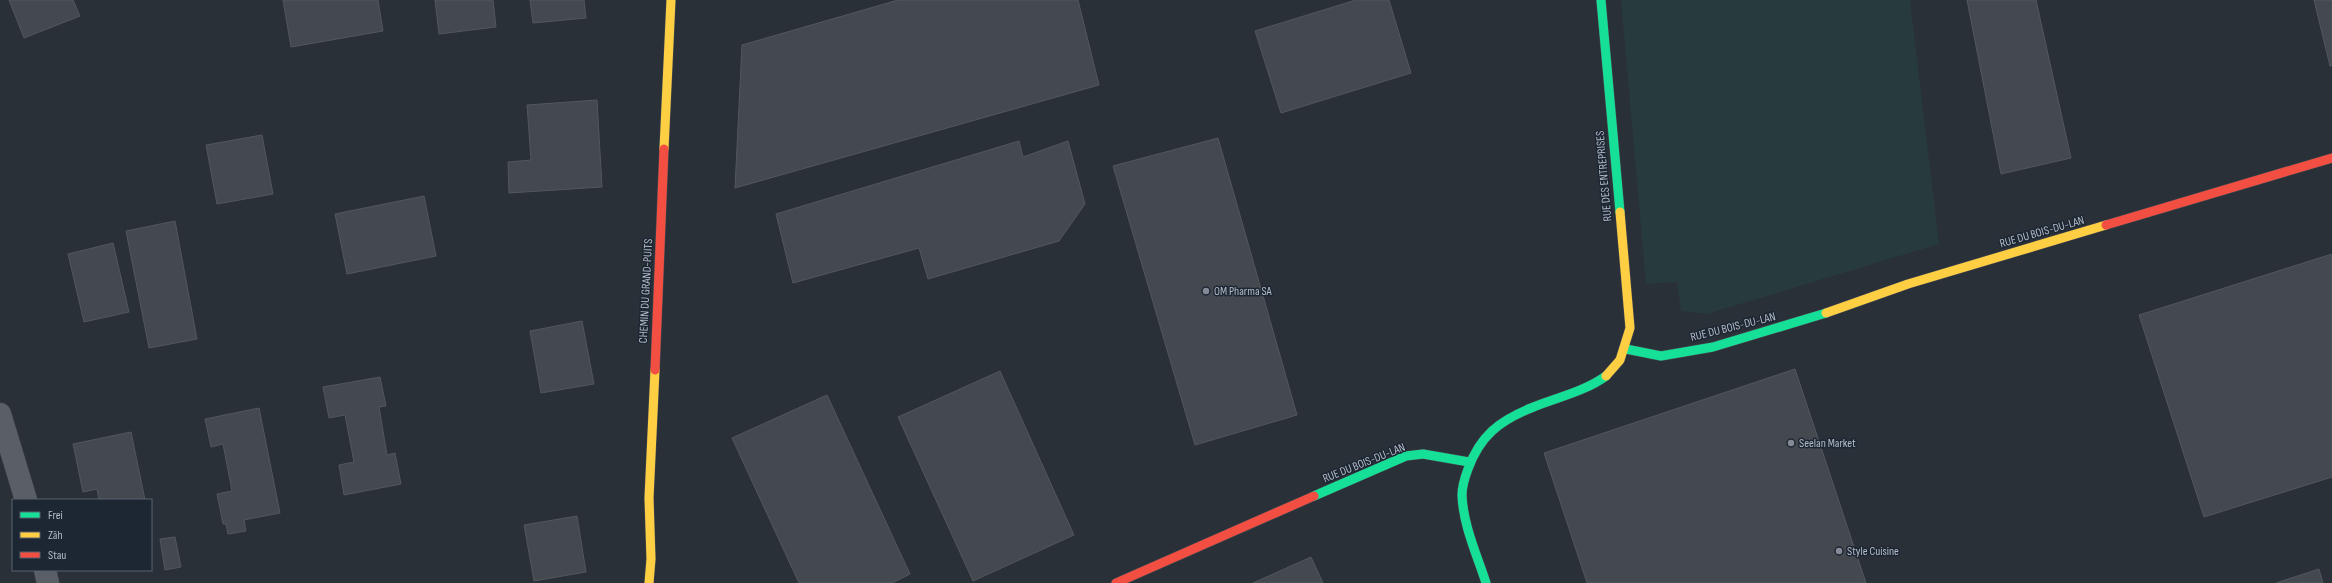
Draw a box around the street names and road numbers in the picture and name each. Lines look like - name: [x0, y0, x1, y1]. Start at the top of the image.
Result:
- street label: RUE DES ENTREPRISES: [1593, 130, 1615, 222]
- street label: RUE DU BOIS-DU-LAN: [1998, 213, 2086, 251]
- street label: CHEMIN DU GRAND-PUITS: [636, 238, 656, 344]
- street label: RUE DU BOIS-DU-LAN: [1689, 309, 1777, 345]
- street label: RUE DU BOIS-DU-LAN: [1321, 440, 1407, 486]

